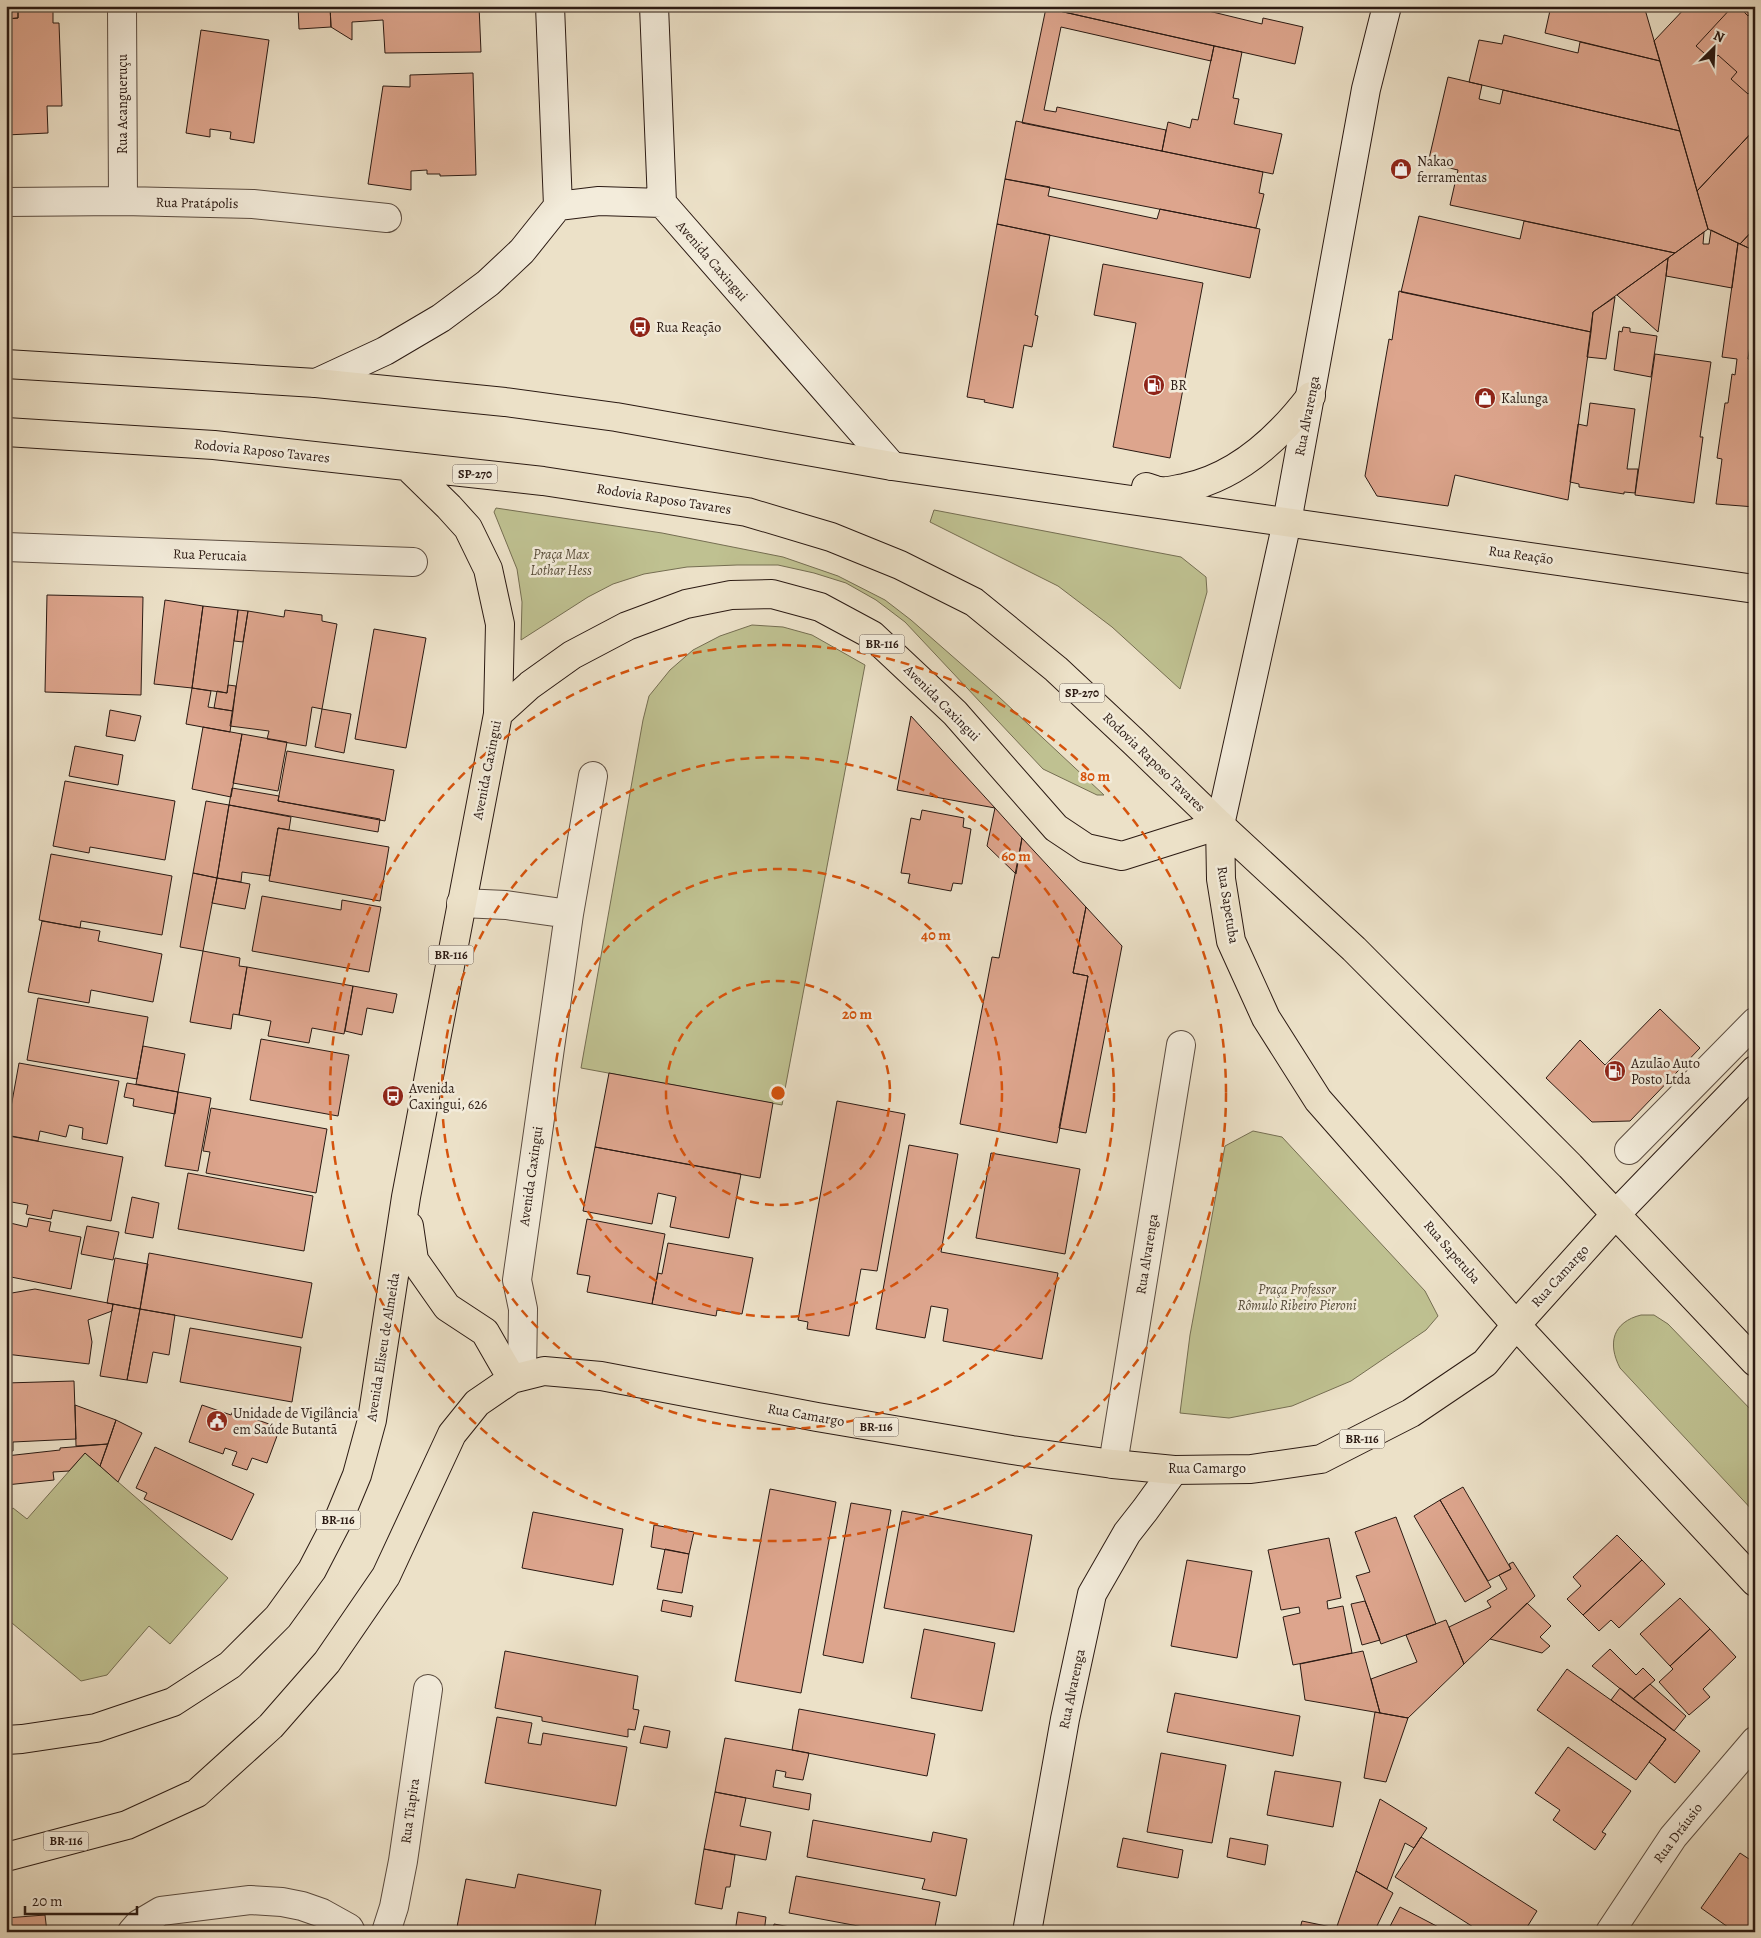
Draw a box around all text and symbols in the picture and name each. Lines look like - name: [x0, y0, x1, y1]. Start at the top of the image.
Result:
- north arrow: [1688, 22, 1738, 72]
- text: N: [1711, 26, 1728, 47]
- street label: Rua Acangueruçu: [113, 53, 132, 154]
- place label: Nakao ferramentas: [1417, 152, 1487, 187]
- shop icon: Nakao ferramentas: [1389, 157, 1413, 181]
- street label: Rua Pratápolis: [155, 193, 239, 213]
- street label: Avenida Caxingui: [671, 216, 752, 305]
- bus stop icon: Rua Reação: [628, 315, 652, 339]
- place label: Rua Reação: [656, 318, 721, 337]
- fuel station icon: BR: [1142, 373, 1166, 397]
- street label: Rua Alvarenga: [1290, 374, 1324, 458]
- place label: BR: [1170, 376, 1187, 395]
- shop icon: Kalunga: [1473, 386, 1497, 410]
- place label: Kalunga: [1501, 389, 1549, 408]
- street label: Rodovia Raposo Tavares: [193, 434, 331, 468]
- road number: SP-270: [452, 464, 498, 484]
- street label: Rodovia Raposo Tavares: [595, 479, 733, 519]
- street label: Rua Reação: [1487, 541, 1555, 569]
- street label: Rua Perucaia: [173, 544, 248, 566]
- park label: Praça Max Lothar Hess: [530, 545, 592, 580]
- road number: BR-116: [860, 634, 904, 654]
- street label: Avenida Caxingui: [899, 660, 984, 745]
- road number: SP-270: [1060, 684, 1104, 702]
- street label: Rodovia Raposo Tavares: [1098, 708, 1210, 816]
- street label: Avenida Caxingui: [468, 719, 506, 822]
- text: 80 m: [1080, 766, 1110, 786]
- text: 60 m: [1001, 846, 1031, 866]
- street label: Rua Sapetuba: [1213, 865, 1244, 946]
- text: 40 m: [921, 925, 951, 945]
- road number: BR-116: [428, 946, 474, 964]
- text: 20 m: [842, 1004, 872, 1024]
- place label: Azulão Auto Posto Ltda: [1630, 1054, 1700, 1089]
- fuel station icon: Azulão Auto Posto Ltda: [1603, 1059, 1627, 1083]
- place label: Avenida Caxingui, 626: [408, 1079, 487, 1114]
- bus stop icon: Avenida Caxingui, 626: [381, 1084, 405, 1108]
- centre of rings: [769, 1084, 787, 1102]
- street label: Avenida Caxingui: [514, 1125, 547, 1228]
- street label: Rua Alvarenga: [1131, 1212, 1163, 1296]
- street label: Rua Sapetuba: [1419, 1216, 1485, 1288]
- street label: Rua Camargo: [1527, 1241, 1593, 1311]
- street label: Avenida Eliseu de Almeida: [362, 1271, 404, 1424]
- park label: Praça Professor Rômulo Ribeiro Pieroni: [1238, 1280, 1357, 1315]
- street label: Rua Camargo: [766, 1399, 846, 1431]
- place label: Unidade de Vigilância em Saúde Butantã: [233, 1404, 358, 1439]
- public building icon: Unidade de Vigilância em Saúde Butantã: [205, 1409, 229, 1433]
- road number: BR-116: [854, 1418, 898, 1436]
- road number: BR-116: [1340, 1430, 1384, 1448]
- street label: Rua Camargo: [1168, 1459, 1246, 1478]
- road number: BR-116: [316, 1510, 360, 1530]
- street label: Rua Alvarenga: [1054, 1647, 1090, 1731]
- street label: Rua Tiapira: [396, 1777, 424, 1845]
- street label: Rua Dráusio: [1649, 1799, 1707, 1867]
- road number: BR-116: [44, 1832, 88, 1850]
- scale bar: [25, 1883, 138, 1915]
- text: 20 m: [32, 1891, 63, 1911]

